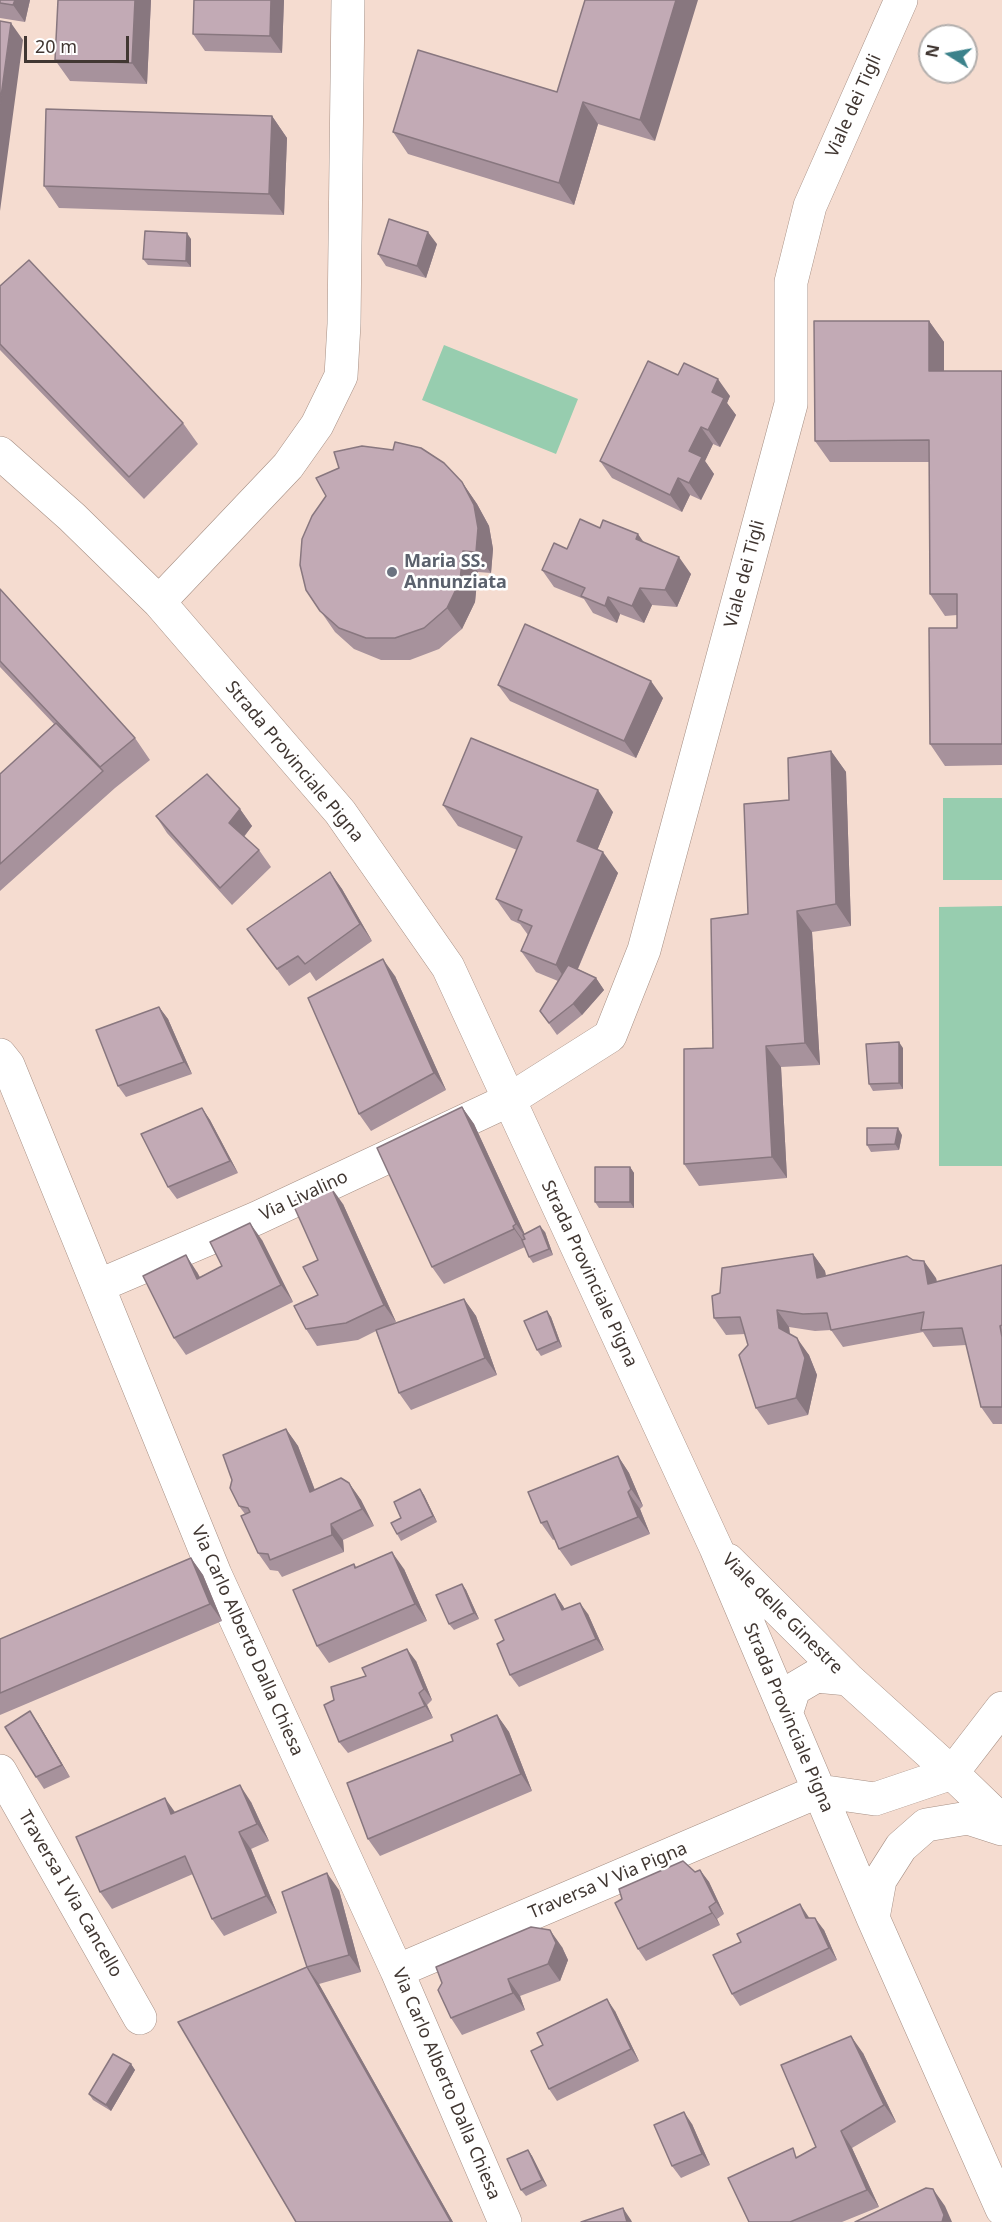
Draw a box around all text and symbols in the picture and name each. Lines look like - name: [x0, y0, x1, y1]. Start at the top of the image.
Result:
- scale bar: [27, 24, 132, 62]
- north arrow: [918, 24, 978, 84]
- text: 20 m: [35, 34, 77, 58]
- text: N: [920, 42, 944, 59]
- street label: Viale dei Tigli: [822, 51, 886, 161]
- street label: Viale dei Tigli: [720, 518, 770, 630]
- place label: Maria SS. Annunziata: [404, 551, 507, 594]
- marker: Maria SS. Annunziata: [385, 565, 399, 579]
- street label: Strada Provinciale Pigna: [220, 677, 368, 847]
- street label: Via Livalino: [256, 1166, 352, 1226]
- street label: Strada Provinciale Pigna: [536, 1177, 642, 1371]
- street label: Via Carlo Alberto Dalla Chiesa: [186, 1523, 308, 1759]
- street label: Viale delle Ginestre: [717, 1549, 847, 1679]
- street label: Strada Provinciale Pigna: [738, 1620, 838, 1816]
- street label: Traversa I Via Cancello: [13, 1807, 127, 1981]
- street label: Traversa V Via Pigna: [526, 1838, 690, 1924]
- street label: Via Carlo Alberto Dalla Chiesa: [387, 1965, 505, 2203]

